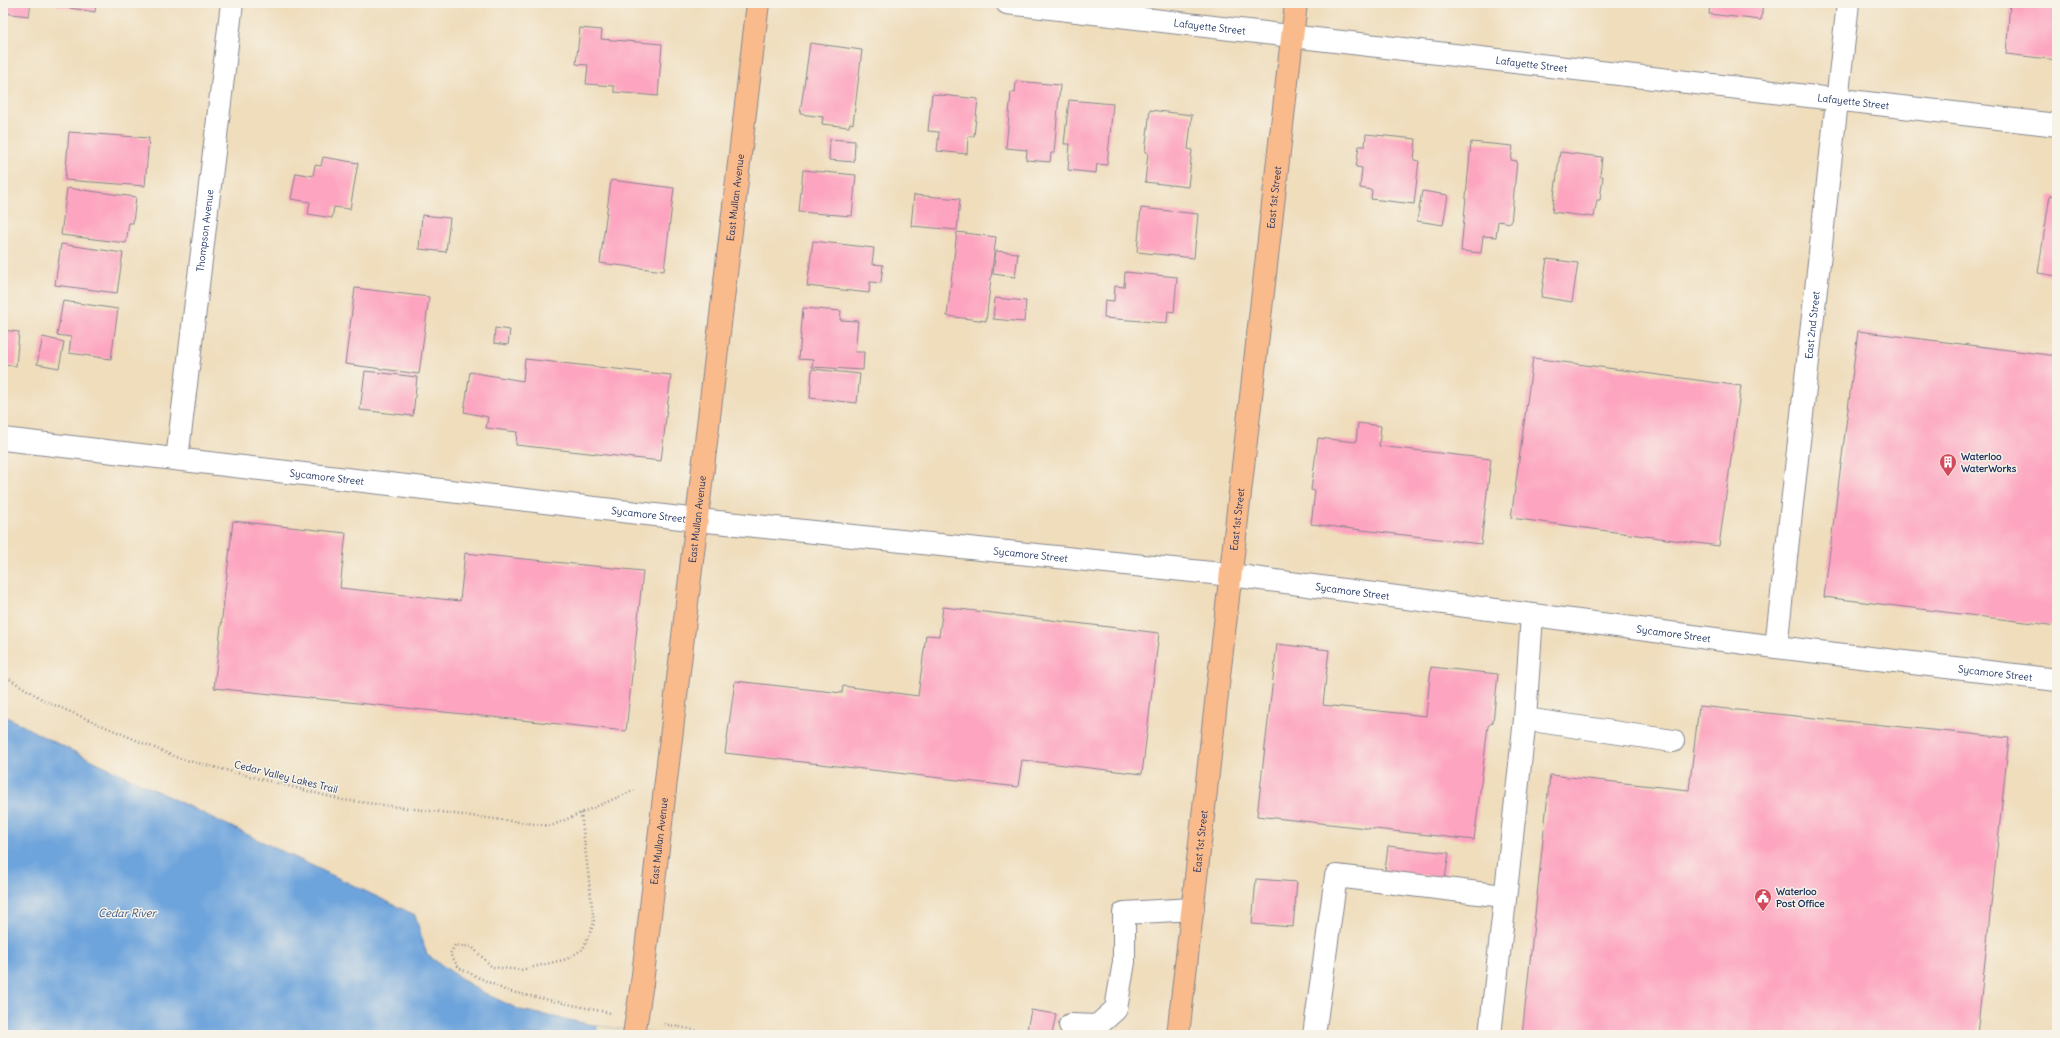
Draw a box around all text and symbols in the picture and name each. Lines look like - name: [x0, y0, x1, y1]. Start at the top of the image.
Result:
- street label: Lafayette Street: [1173, 16, 1247, 37]
- street label: Lafayette Street: [1495, 53, 1569, 75]
- street label: Lafayette Street: [1817, 91, 1890, 112]
- street label: East Mullan Avenue: [723, 153, 747, 242]
- street label: East 1st Street: [1264, 165, 1284, 229]
- street label: Thompson Avenue: [193, 189, 216, 273]
- street label: East 2nd Street: [1802, 290, 1822, 360]
- place label: Waterloo WaterWorks: [1961, 450, 2017, 475]
- building icon: Waterloo WaterWorks: [1938, 452, 1958, 477]
- street label: Sycamore Street: [289, 466, 365, 488]
- street label: East Mullan Avenue: [685, 475, 709, 564]
- street label: East 1st Street: [1227, 487, 1247, 551]
- street label: Sycamore Street: [611, 503, 687, 525]
- street label: Sycamore Street: [993, 544, 1069, 565]
- street label: Sycamore Street: [1315, 580, 1391, 602]
- street label: Sycamore Street: [1636, 622, 1712, 645]
- street label: Sycamore Street: [1957, 662, 2034, 684]
- street label: Cedar Valley Lakes Trail: [233, 758, 339, 796]
- street label: East Mullan Avenue: [647, 797, 670, 885]
- street label: East 1st Street: [1190, 809, 1210, 873]
- place label: Waterloo Post Office: [1776, 885, 1825, 910]
- public building icon: Waterloo Post Office: [1753, 887, 1773, 912]
- water label: Cedar River: [98, 906, 157, 920]

